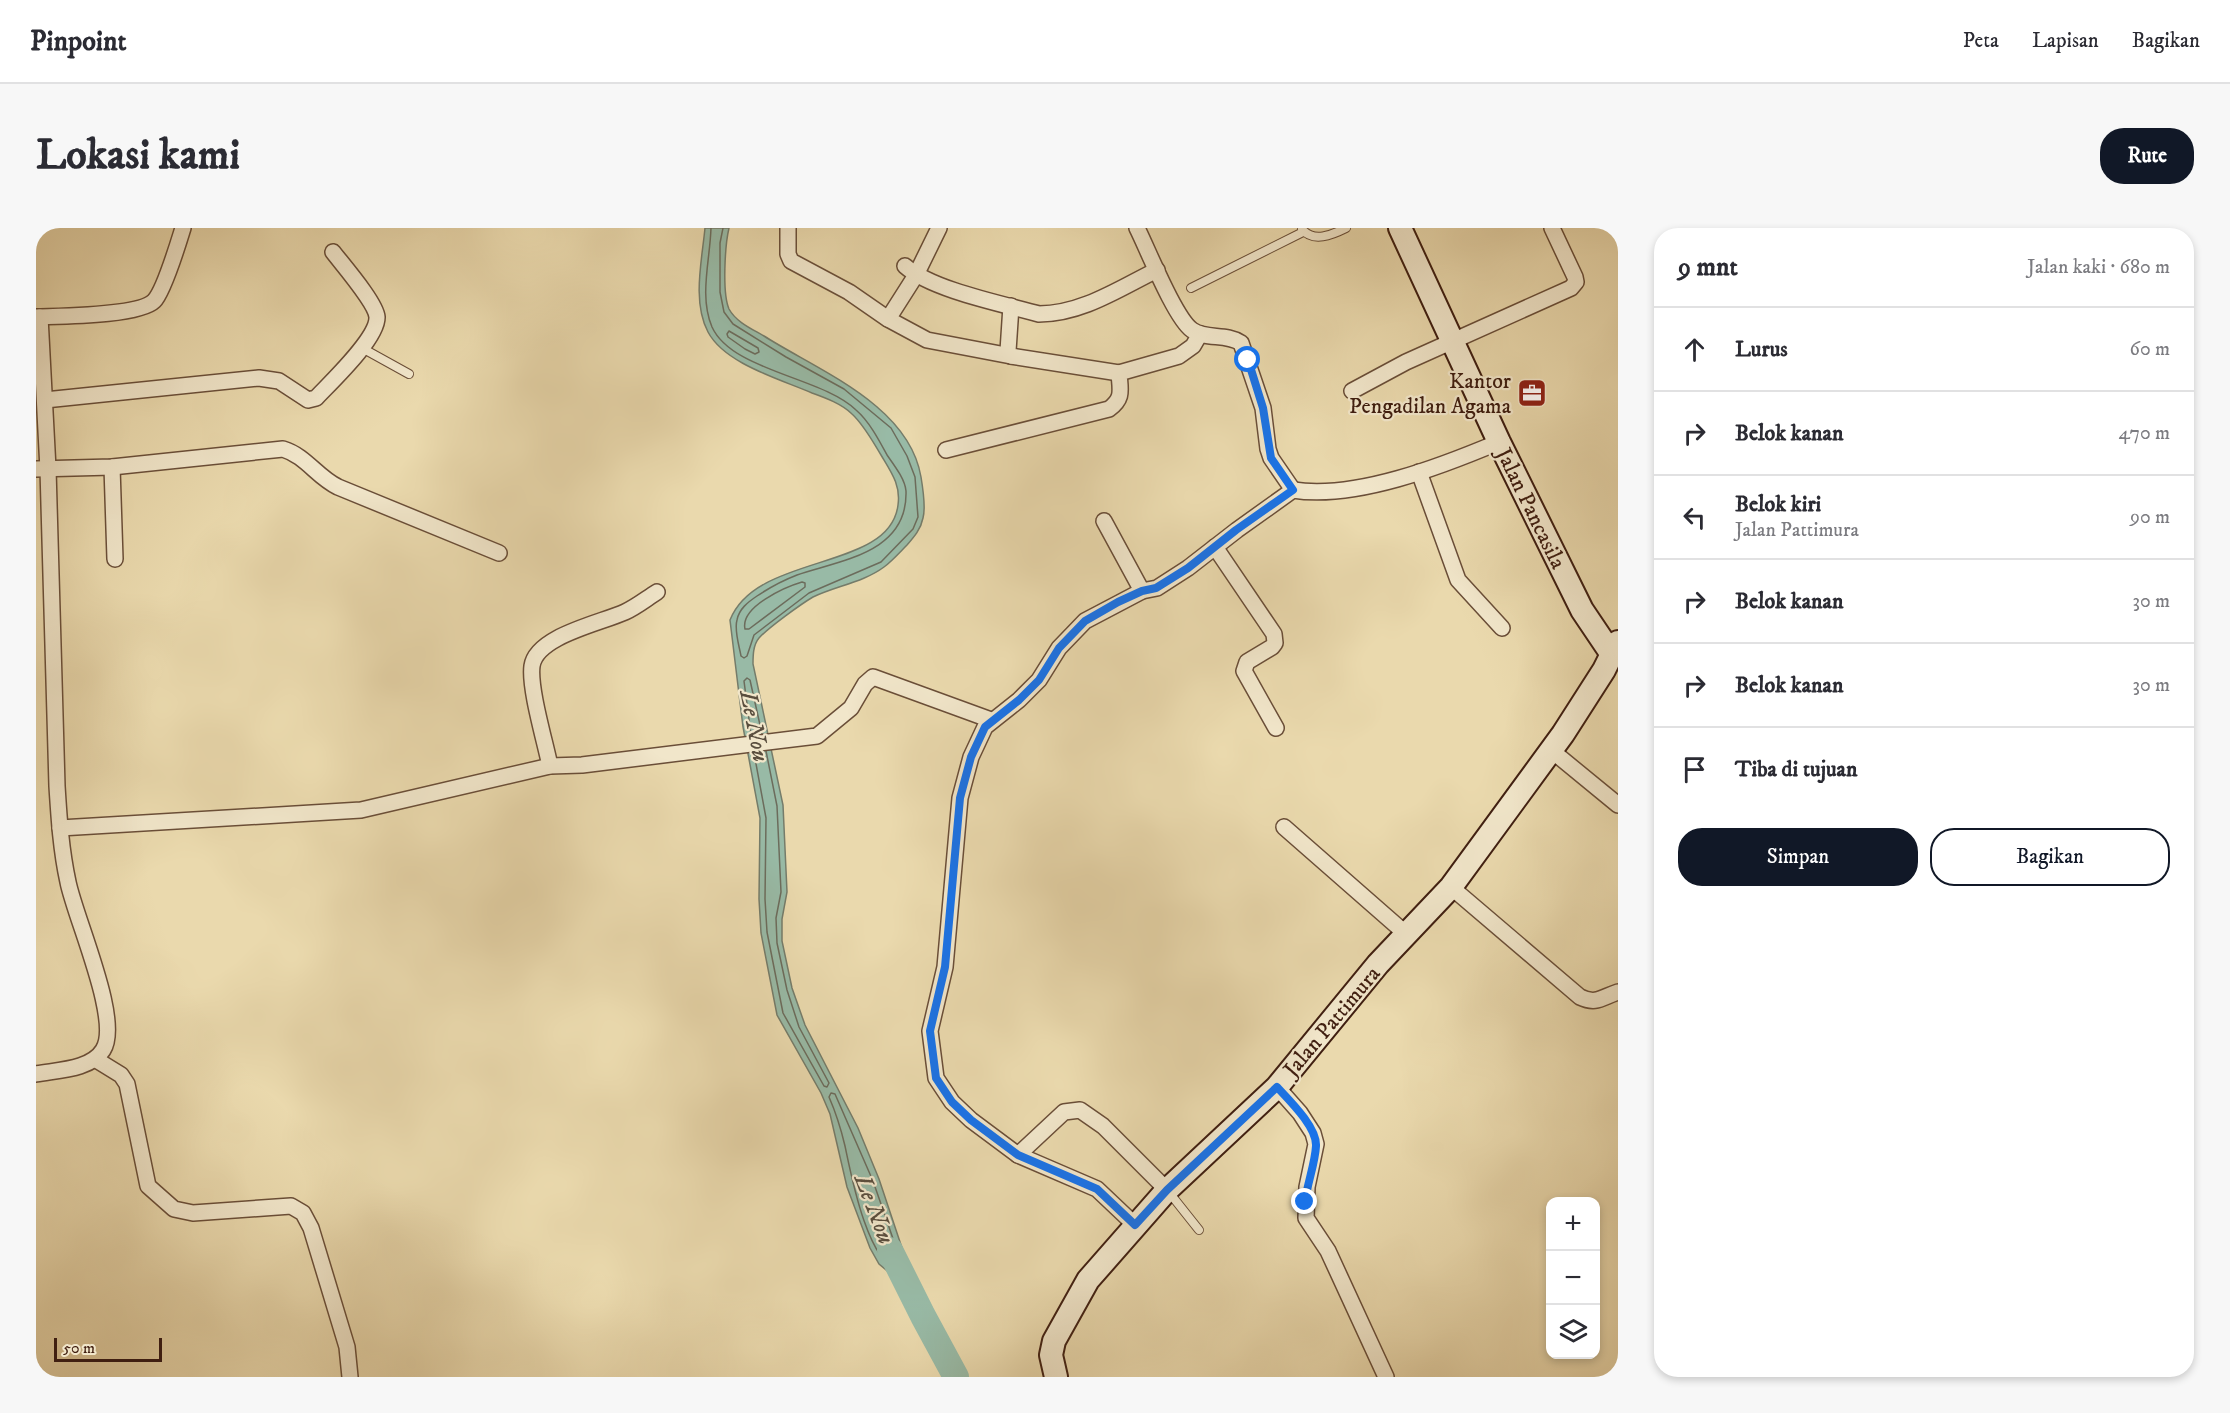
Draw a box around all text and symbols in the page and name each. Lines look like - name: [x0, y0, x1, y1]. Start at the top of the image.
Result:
- text: Pinpoint: [30, 24, 126, 59]
- text: Peta: [1963, 28, 1999, 54]
- text: Lapisan: [2032, 28, 2099, 54]
- text: Bagikan: [2132, 28, 2200, 54]
- button: Rute: [2100, 128, 2194, 184]
- text: Lokasi kami: [36, 130, 240, 182]
- text: 9 mnt: [1678, 251, 1738, 284]
- text: Jalan kaki · 680 m: [2027, 255, 2170, 280]
- icon: ahead: [1678, 333, 1711, 366]
- text: Lurus: [1735, 336, 1788, 363]
- text: 60 m: [2130, 337, 2170, 362]
- route start: [1234, 346, 1260, 372]
- place label: Kantor Pengadilan Agama: [1349, 368, 1512, 420]
- office icon: Kantor Pengadilan Agama: [1516, 377, 1548, 409]
- icon: right: [1678, 417, 1711, 450]
- text: Belok kanan: [1735, 420, 1843, 447]
- text: 470 m: [2119, 421, 2170, 446]
- street label: Jalan Pancasila: [1489, 442, 1572, 574]
- text: Belok kiri: [1735, 491, 1821, 518]
- icon: left: [1678, 501, 1711, 534]
- text: 90 m: [2130, 505, 2170, 530]
- text: Jalan Pattimura: [1735, 518, 1859, 543]
- icon: right: [1678, 585, 1711, 618]
- text: Belok kanan: [1735, 588, 1843, 615]
- text: 30 m: [2132, 589, 2170, 614]
- icon: right: [1678, 669, 1711, 702]
- text: Belok kanan: [1735, 672, 1843, 699]
- text: 30 m: [2132, 673, 2170, 698]
- water label: Le Nou: [732, 686, 776, 765]
- icon: arrive: [1678, 753, 1711, 786]
- text: Tiba di tujuan: [1735, 756, 1857, 783]
- button: Simpan: [1678, 828, 1918, 886]
- button: Bagikan: [1930, 828, 2170, 886]
- street label: Jalan Pattimura: [1277, 961, 1387, 1084]
- water label: Le Nou: [846, 1168, 901, 1249]
- route end: [1291, 1188, 1317, 1214]
- map controls: [1546, 1197, 1600, 1359]
- button: +: [1546, 1197, 1600, 1251]
- button: −: [1546, 1251, 1600, 1305]
- button: layers: [1546, 1305, 1600, 1359]
- scale bar: [54, 1335, 162, 1362]
- text: 50 m: [63, 1338, 95, 1358]

